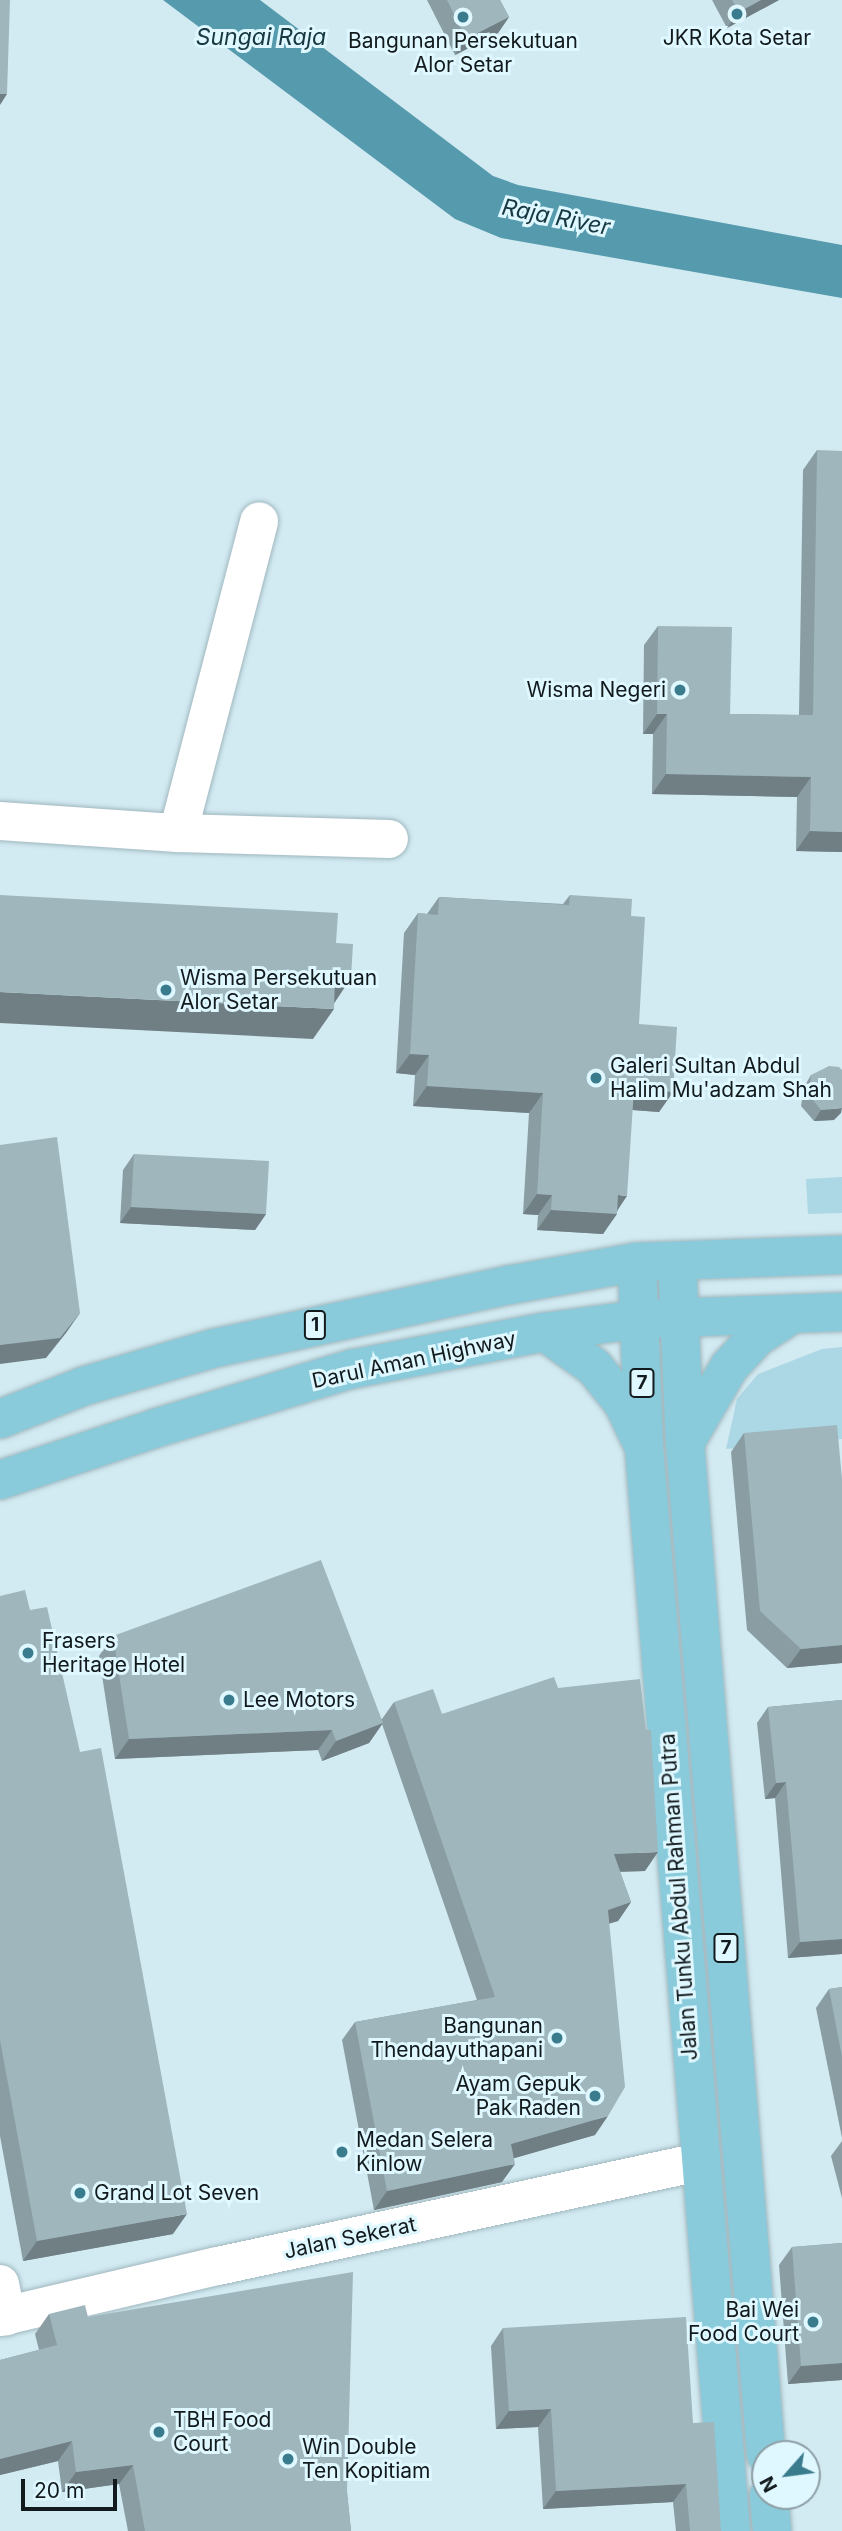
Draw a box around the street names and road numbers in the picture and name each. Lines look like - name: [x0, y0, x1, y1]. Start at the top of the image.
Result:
- road number: 1: [303, 1310, 327, 1340]
- street label: Darul Aman Highway: [310, 1326, 518, 1394]
- road number: 7: [628, 1368, 656, 1399]
- street label: Jalan Tunku Abdul Rahman Putra: [655, 1733, 703, 2061]
- road number: 7: [712, 1932, 740, 1964]
- street label: Jalan Sekerat: [282, 2212, 418, 2264]

